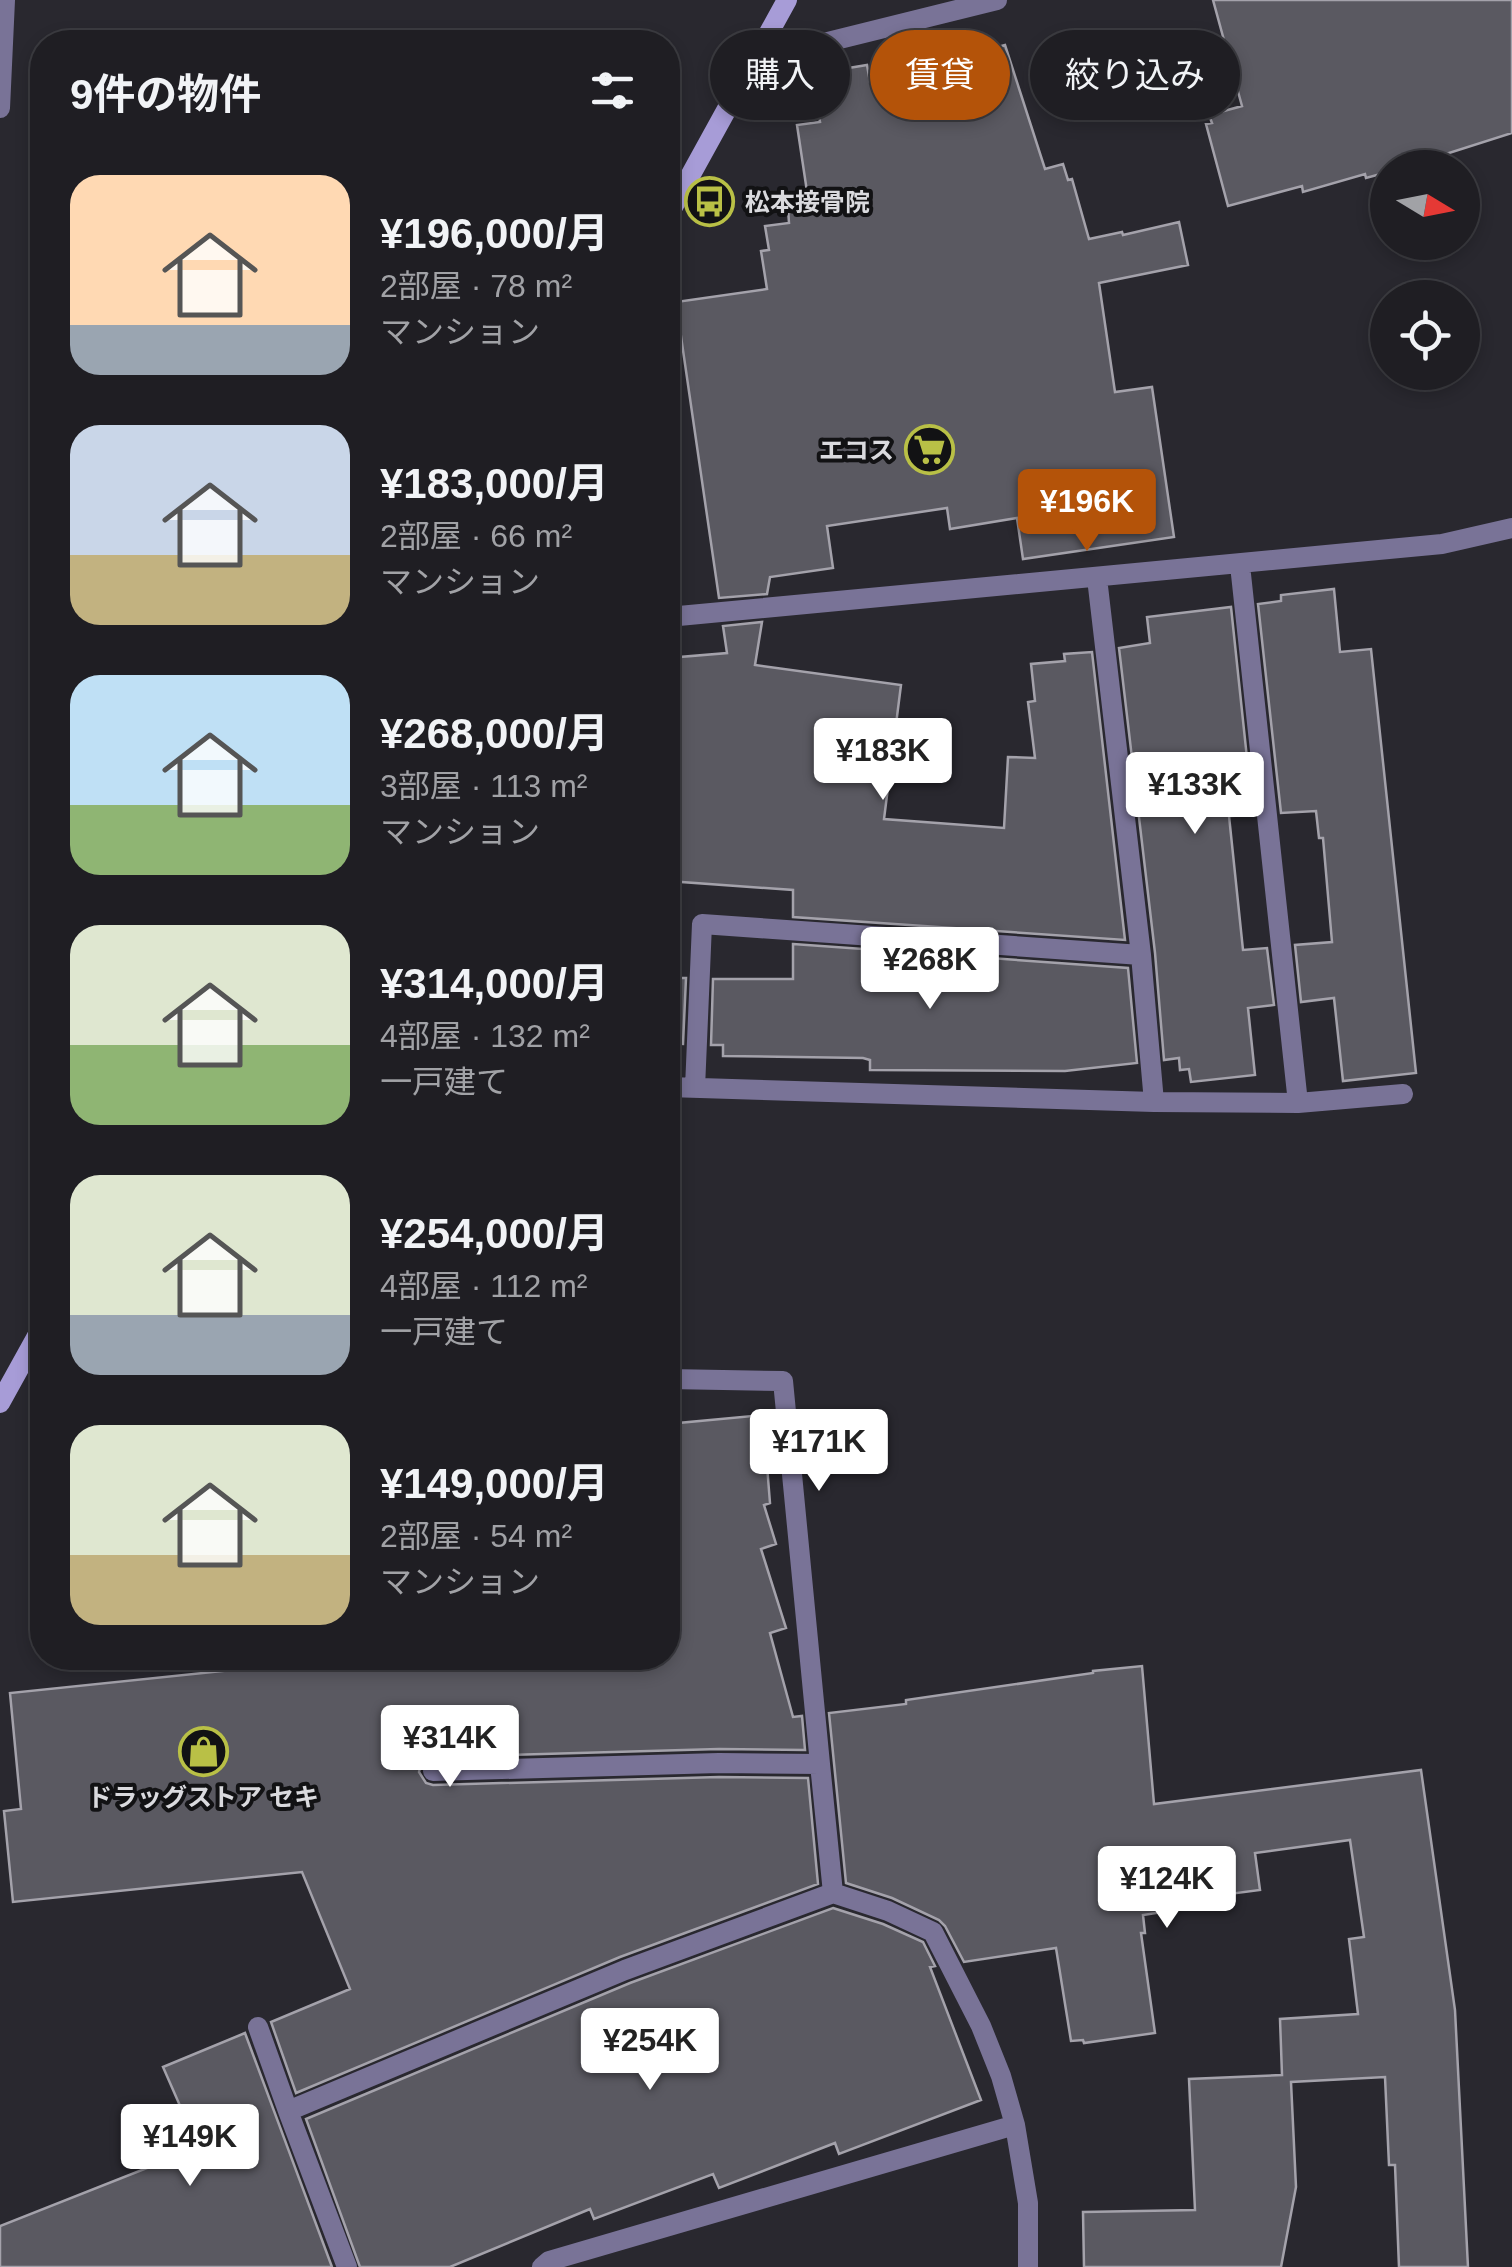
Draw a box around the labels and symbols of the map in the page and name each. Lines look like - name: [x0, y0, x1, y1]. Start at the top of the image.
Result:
- north arrow: [1370, 150, 1480, 260]
- bus stop icon: 松本接骨院: [684, 176, 736, 228]
- place label: 松本接骨院: [745, 188, 870, 216]
- supermarket icon: エコス: [903, 424, 955, 476]
- place label: エコス: [819, 436, 894, 464]
- pin: ¥196K: [1017, 469, 1157, 554]
- pin: ¥183K: [813, 718, 953, 803]
- pin: ¥133K: [1125, 752, 1265, 837]
- pin: ¥268K: [860, 927, 1000, 1012]
- pin: ¥171K: [749, 1409, 889, 1494]
- pin: ¥314K: [380, 1705, 520, 1790]
- shop icon: ドラッグストア セキ: [177, 1725, 229, 1777]
- place label: ドラッグストア セキ: [87, 1783, 319, 1811]
- pin: ¥124K: [1097, 1846, 1237, 1931]
- pin: ¥254K: [580, 2008, 720, 2093]
- pin: ¥149K: [120, 2104, 260, 2189]

